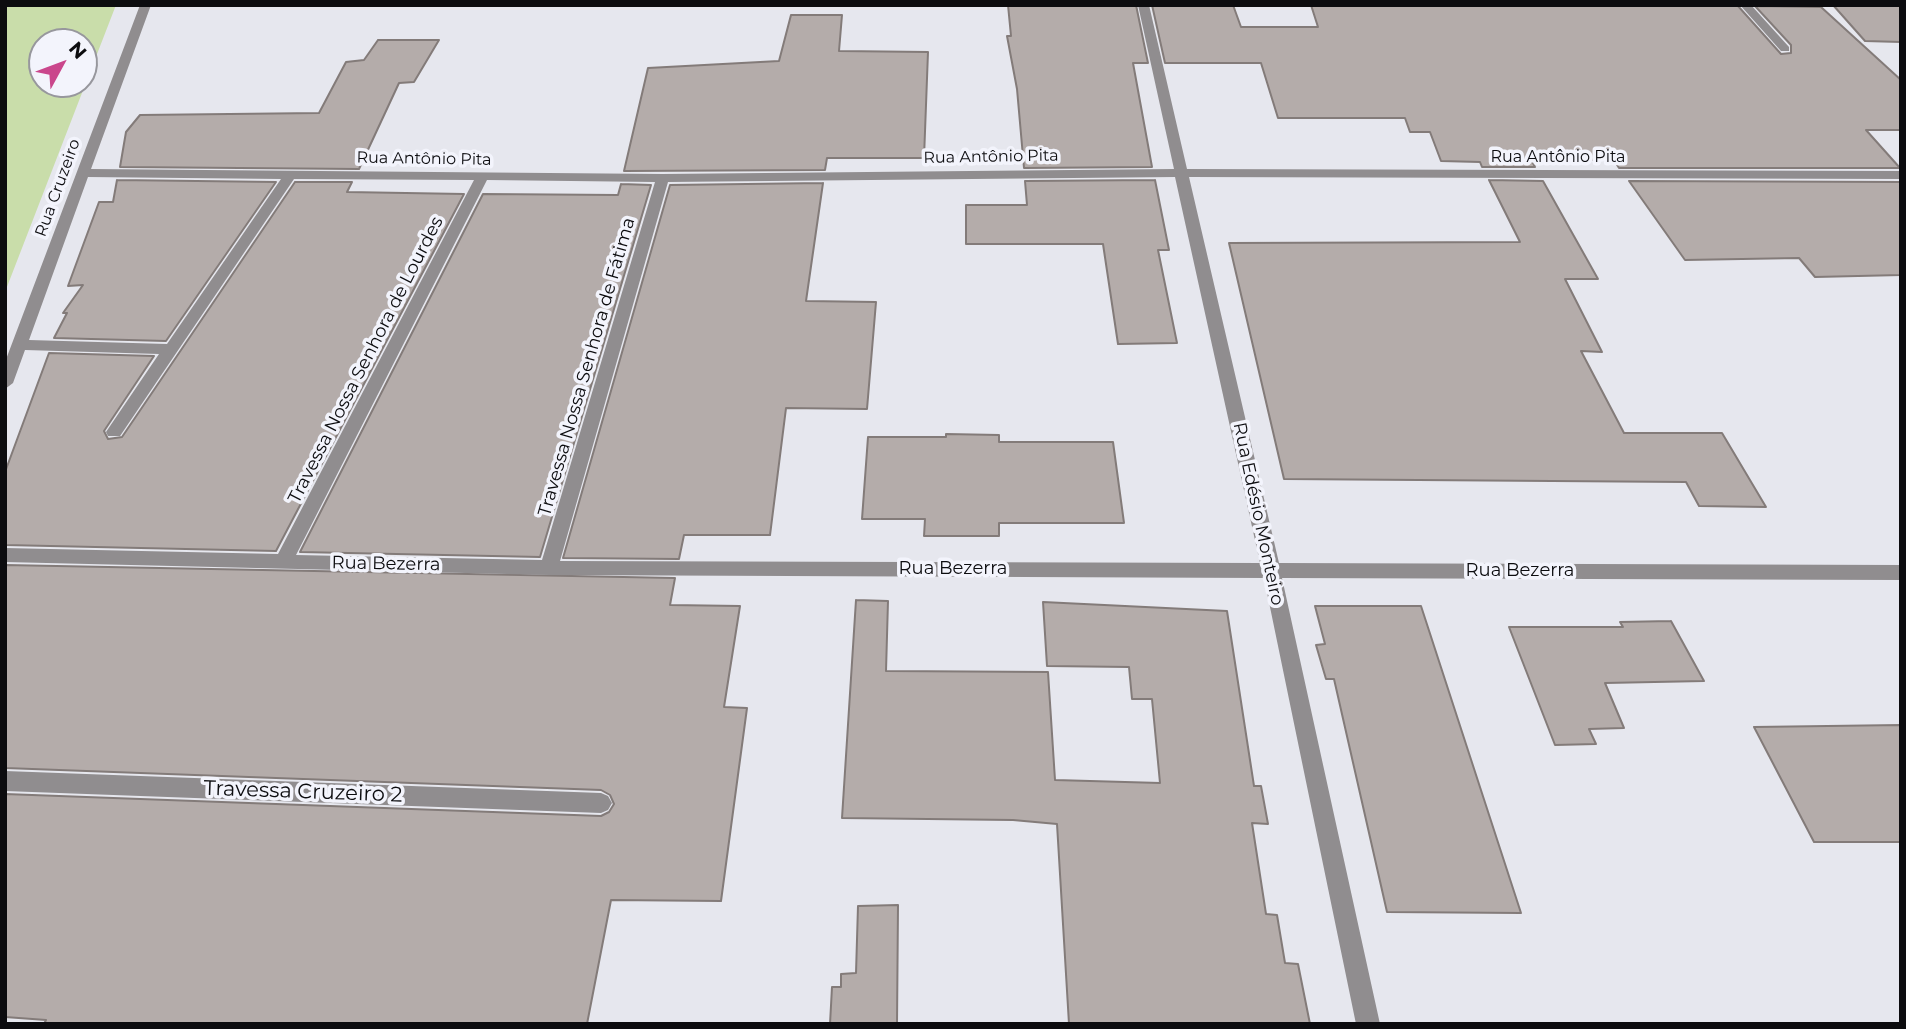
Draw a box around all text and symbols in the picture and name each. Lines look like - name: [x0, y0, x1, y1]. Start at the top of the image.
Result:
- north arrow: [28, 28, 98, 98]
- text: N: [64, 37, 91, 64]
- street label: Rua Cruzeiro: [31, 136, 85, 240]
- street label: Rua Antônio Pita: [923, 146, 1059, 168]
- street label: Rua Antônio Pita: [1490, 147, 1626, 167]
- street label: Rua Antônio Pita: [356, 148, 492, 170]
- street label: Travessa Nossa Senhora de Lourdes: [284, 213, 448, 507]
- street label: Travessa Nossa Senhora de Fátima: [534, 215, 640, 519]
- street label: Rua Edésio Monteiro: [1228, 420, 1288, 608]
- street label: Rua Bezerra: [331, 552, 441, 576]
- street label: Rua Bezerra: [899, 558, 1007, 580]
- street label: Rua Bezerra: [1466, 560, 1574, 582]
- street label: Travessa Cruzeiro 2: [203, 776, 403, 808]

